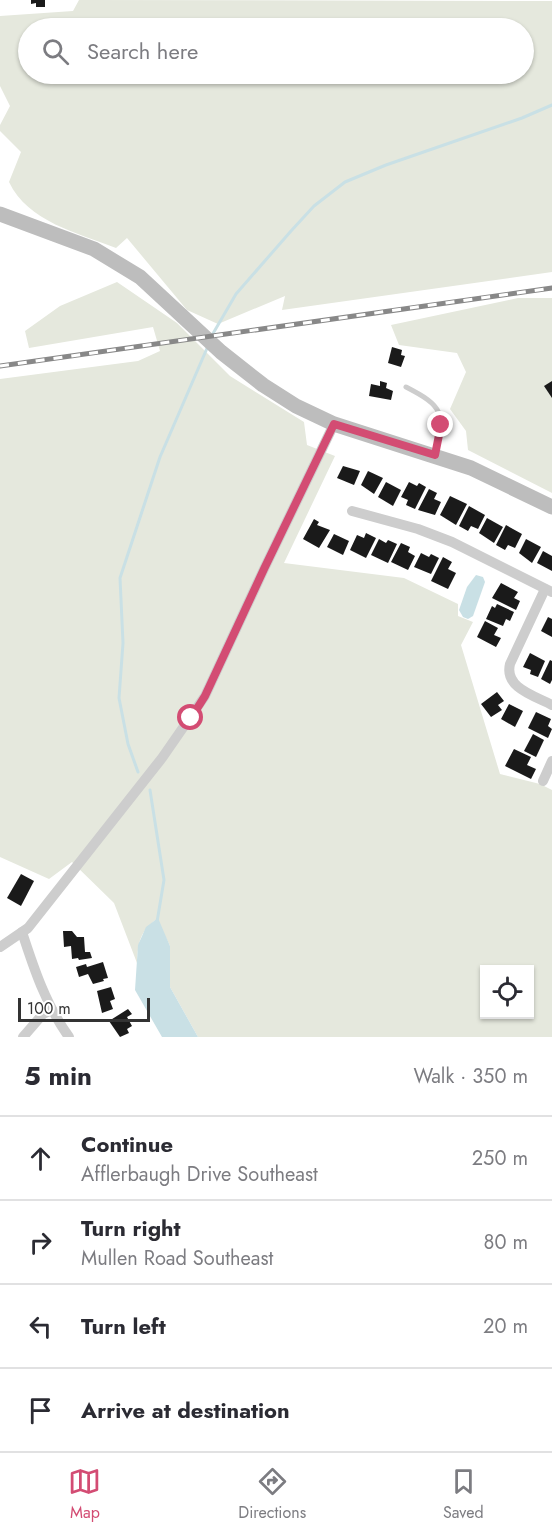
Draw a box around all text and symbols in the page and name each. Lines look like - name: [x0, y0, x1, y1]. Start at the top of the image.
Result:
- search box: [18, 18, 534, 84]
- icon: search: [39, 35, 72, 68]
- text: Search here: [87, 35, 198, 67]
- route end: [427, 411, 453, 437]
- route start: [177, 704, 203, 730]
- map controls: [480, 965, 534, 1019]
- button: locate: [480, 965, 534, 1019]
- scale bar: [18, 995, 150, 1022]
- text: 100 m: [27, 997, 71, 1020]
- text: 5 min: [24, 1057, 92, 1095]
- text: Walk · 350 m: [413, 1062, 528, 1091]
- text: Continue: [81, 1128, 173, 1160]
- icon: ahead: [24, 1142, 57, 1175]
- text: 250 m: [472, 1144, 528, 1173]
- text: Afflerbaugh Drive Southeast: [81, 1160, 318, 1189]
- text: Turn right: [81, 1212, 181, 1244]
- icon: right: [24, 1226, 57, 1259]
- text: 80 m: [483, 1228, 528, 1257]
- text: Mullen Road Southeast: [81, 1244, 273, 1273]
- icon: left: [24, 1310, 57, 1343]
- text: Turn left: [81, 1310, 166, 1342]
- text: 20 m: [483, 1312, 528, 1341]
- icon: arrive: [24, 1394, 57, 1427]
- text: Arrive at destination: [81, 1394, 290, 1426]
- tab: Map: [68, 1465, 101, 1524]
- tab: Directions: [238, 1465, 306, 1524]
- tab: Saved: [443, 1465, 484, 1524]

